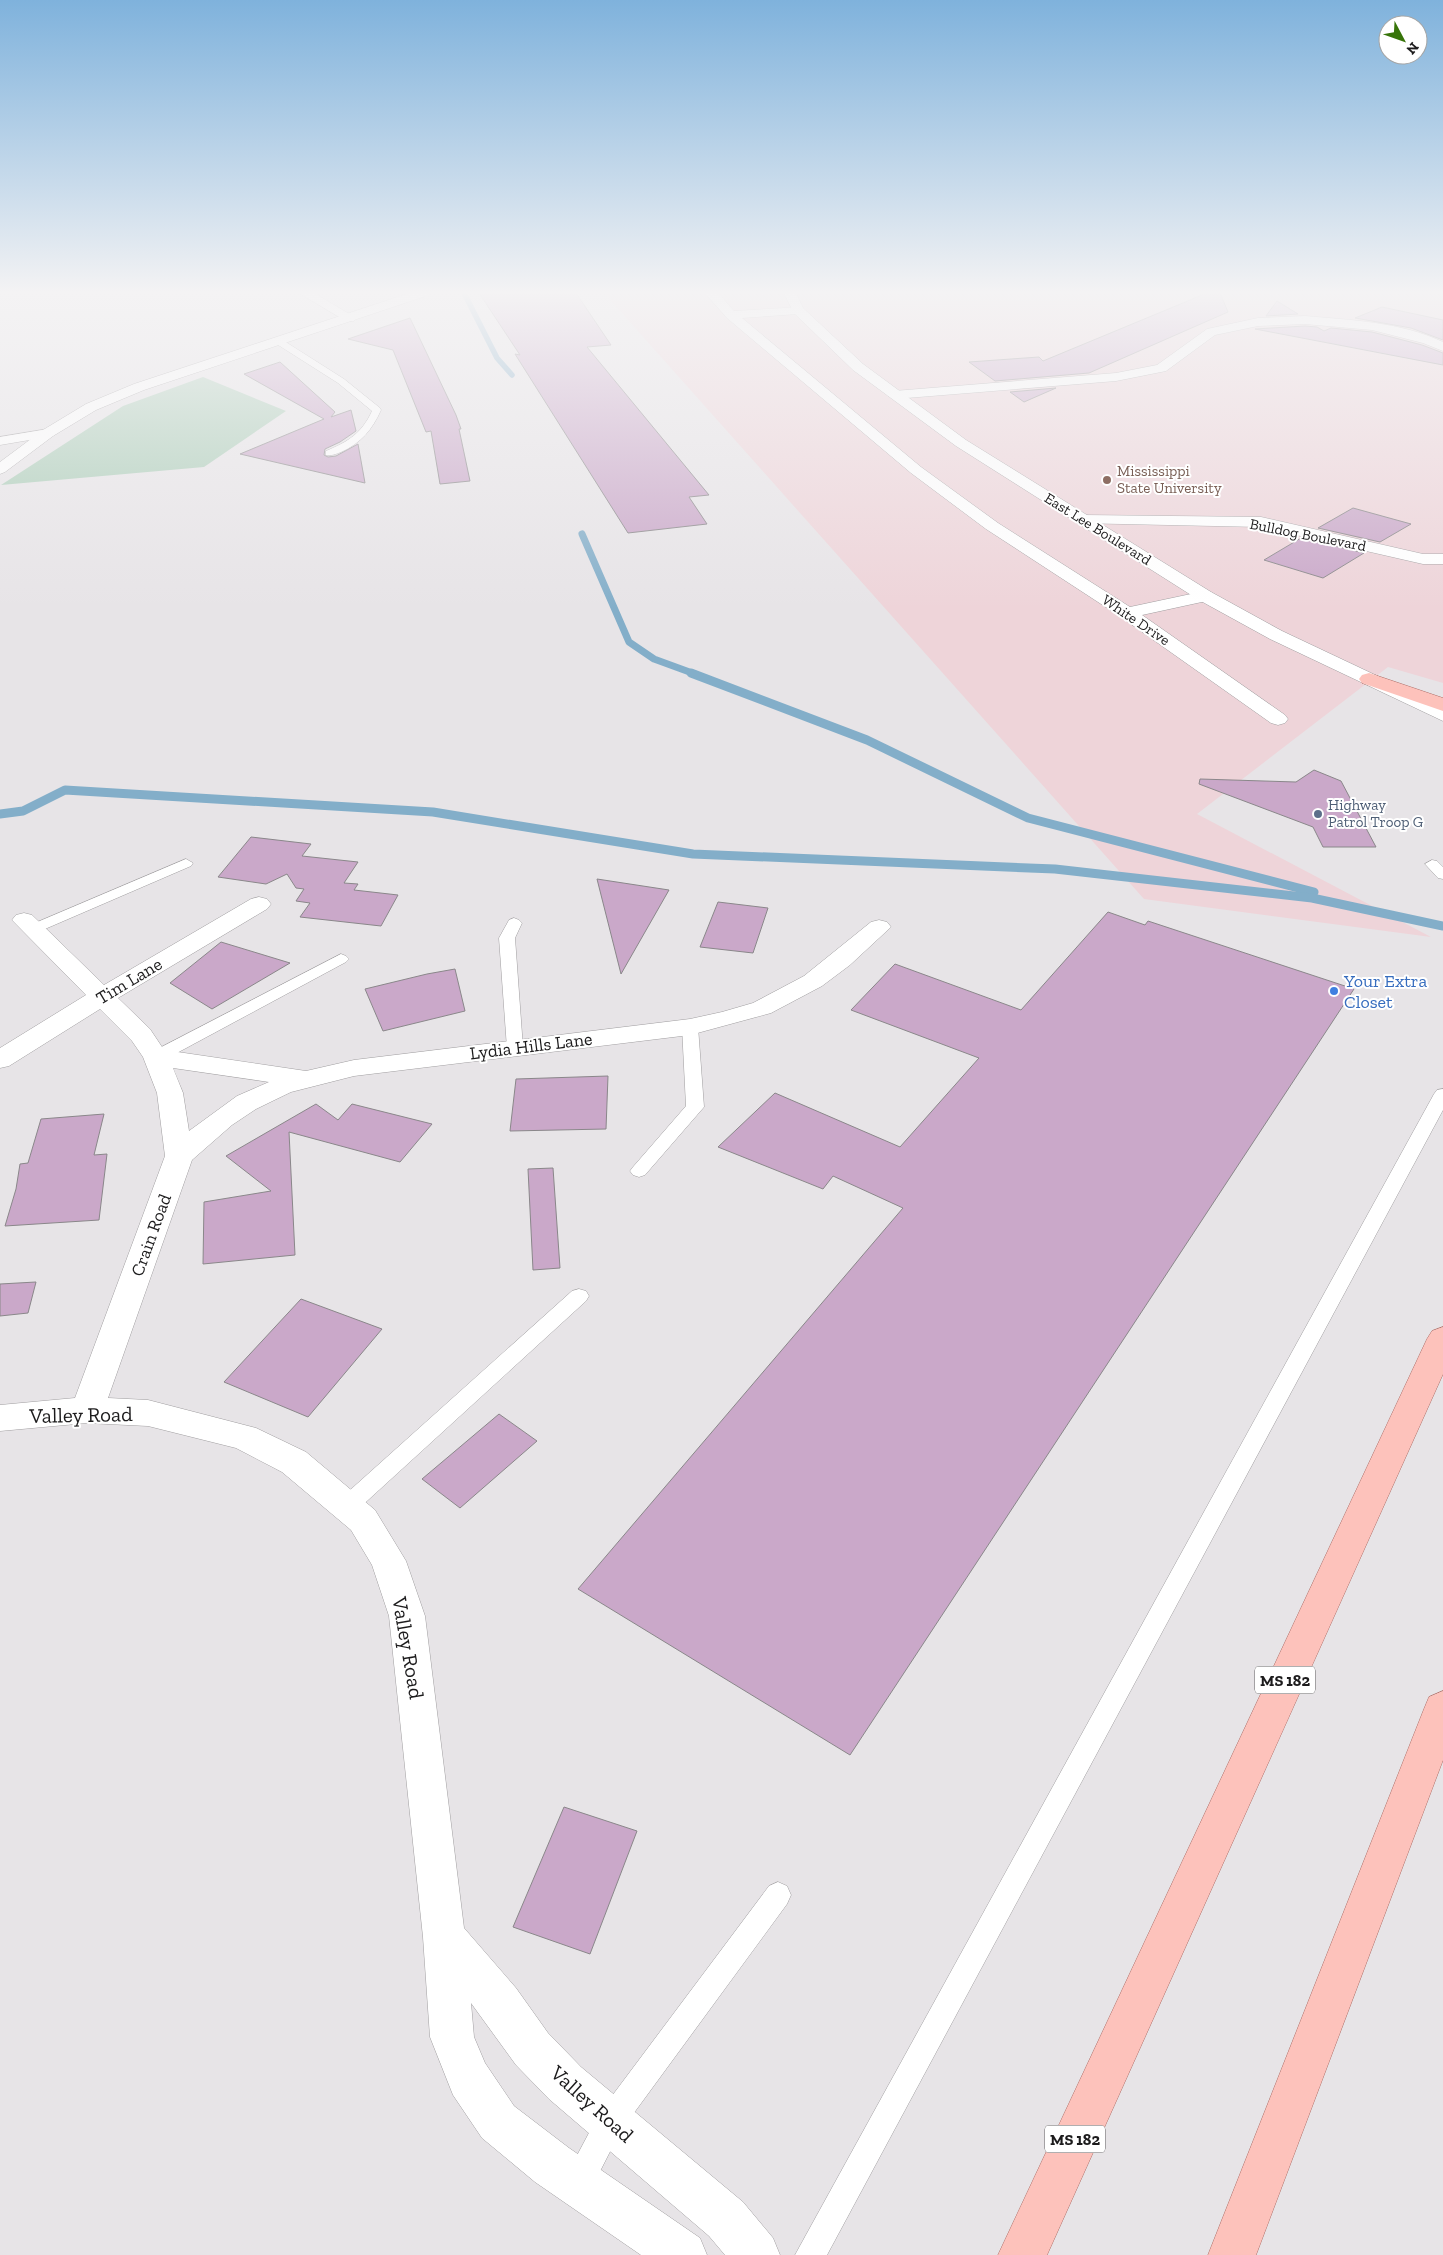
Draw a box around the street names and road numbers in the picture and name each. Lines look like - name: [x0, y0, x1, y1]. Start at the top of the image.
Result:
- street label: East Lee Boulevard: [1041, 489, 1155, 570]
- street label: Bulldog Boulevard: [1248, 515, 1369, 555]
- street label: White Drive: [1099, 591, 1173, 649]
- street label: Tim Lane: [92, 953, 166, 1009]
- street label: Lydia Hills Lane: [469, 1028, 593, 1064]
- street label: Crain Road: [126, 1191, 176, 1279]
- street label: Valley Road: [28, 1401, 133, 1428]
- street label: Valley Road: [387, 1594, 430, 1701]
- road number: MS 182: [1255, 1666, 1315, 1694]
- street label: Valley Road: [545, 2059, 639, 2148]
- road number: MS 182: [1045, 2126, 1105, 2152]

